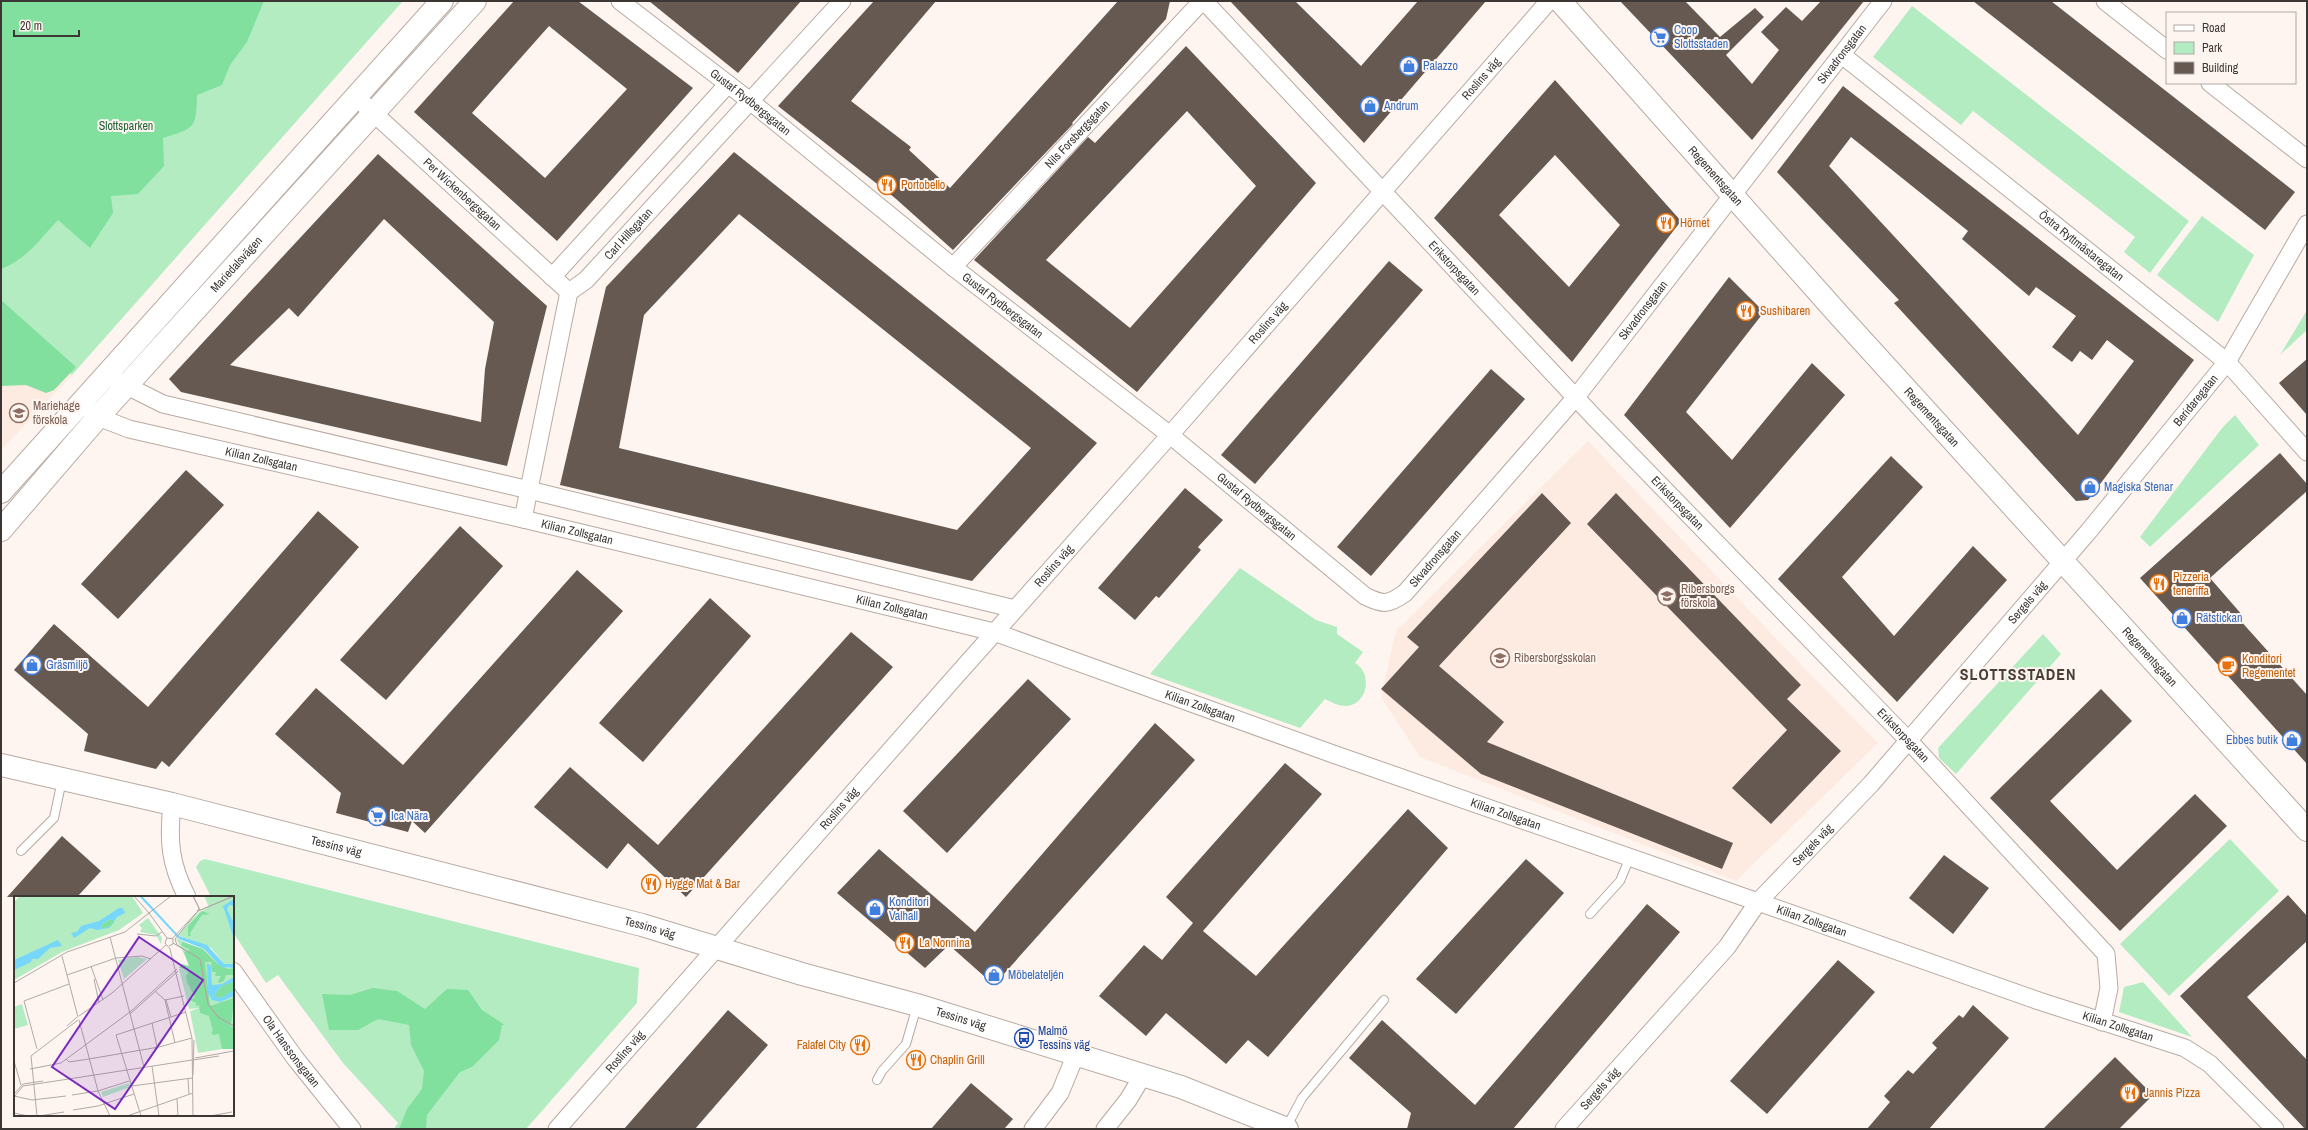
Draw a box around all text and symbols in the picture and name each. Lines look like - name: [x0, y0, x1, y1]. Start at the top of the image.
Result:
- scale bar: [14, 12, 79, 38]
- legend: [2166, 12, 2296, 84]
- text: 20 m: [20, 18, 42, 34]
- text: Road: [2202, 20, 2226, 36]
- street label: Skvadronsgatan: [1814, 21, 1870, 87]
- place label: Coop Slottsstaden: [1674, 22, 1728, 52]
- supermarket icon: Coop Slottsstaden: [1649, 26, 1671, 48]
- text: Park: [2202, 40, 2222, 56]
- street label: Roslins väg: [1458, 54, 1504, 103]
- shop icon: Palazzo: [1398, 55, 1420, 77]
- place label: Palazzo: [1423, 58, 1458, 74]
- text: Building: [2202, 60, 2239, 76]
- street label: Gustaf Rydbergsgatan: [707, 65, 794, 139]
- shop icon: Andrum: [1359, 95, 1381, 117]
- street label: Nils Forsbergsgatan: [1041, 96, 1113, 172]
- place label: Andrum: [1383, 98, 1418, 114]
- park label: Slottsparken: [99, 118, 153, 134]
- street label: Regementsgatan: [1684, 143, 1746, 209]
- street label: Per Wickenbergsgatan: [420, 154, 505, 234]
- restaurant icon: Portobello: [876, 174, 898, 196]
- place label: Portobello: [901, 177, 945, 193]
- street label: Carl Hillsgatan: [601, 205, 656, 263]
- street label: Östra Ryttmästaregatan: [2035, 206, 2127, 285]
- restaurant icon: Hörnet: [1655, 212, 1677, 234]
- place label: Hörnet: [1680, 215, 1710, 231]
- street label: Mariedalsvägen: [207, 233, 266, 296]
- street label: Erikstorpsgatan: [1425, 237, 1484, 299]
- street label: Gustaf Rydbergsgatan: [959, 269, 1047, 342]
- street label: Skvadronsgatan: [1615, 277, 1671, 343]
- street label: Roslins väg: [1245, 298, 1291, 347]
- restaurant icon: Sushibaren: [1735, 300, 1757, 322]
- place label: Sushibaren: [1760, 303, 1810, 319]
- street label: Beridaregatan: [2170, 371, 2222, 430]
- street label: Regementsgatan: [1901, 384, 1963, 450]
- place label: Mariehage förskola: [33, 398, 80, 428]
- school or university icon: Mariehage förskola: [8, 402, 30, 424]
- street label: Kilian Zollsgatan: [224, 443, 299, 475]
- street label: Gustaf Rydbergsgatan: [1213, 469, 1300, 544]
- street label: Erikstorpsgatan: [1648, 473, 1707, 533]
- shop icon: Magiska Stenar: [2079, 476, 2101, 498]
- place label: Magiska Stenar: [2104, 479, 2174, 495]
- street label: Kilian Zollsgatan: [539, 516, 615, 548]
- street label: Skvadronsgatan: [1406, 526, 1465, 591]
- street label: Roslins väg: [1031, 541, 1077, 590]
- place label: Pizzeria teneriffa: [2173, 569, 2210, 599]
- restaurant icon: Pizzeria teneriffa: [2148, 573, 2170, 595]
- street label: Sergels väg: [2004, 577, 2051, 627]
- place label: Ribersborgs förskola: [1681, 581, 1735, 611]
- school or university icon: Ribersborgs förskola: [1656, 585, 1678, 607]
- street label: Kilian Zollsgatan: [855, 591, 930, 624]
- shop icon: Rätstickan: [2171, 607, 2193, 629]
- place label: Rätstickan: [2196, 610, 2243, 626]
- street label: Regementsgatan: [2118, 624, 2181, 690]
- school or university icon: Ribersborgsskolan: [1489, 647, 1511, 669]
- place label: Ribersborgsskolan: [1514, 650, 1596, 666]
- place label: Konditori Regementet: [2242, 651, 2296, 681]
- shop icon: Gräsmiljö: [21, 654, 43, 676]
- cafe icon: Konditori Regementet: [2217, 655, 2239, 677]
- place label: Gräsmiljö: [46, 657, 88, 673]
- district label: SLOTTSSTADEN: [1960, 663, 2076, 685]
- street label: Kilian Zollsgatan: [1163, 686, 1238, 726]
- street label: Erikstorpsgatan: [1874, 705, 1933, 766]
- shop icon: Ebbes butik: [2281, 729, 2303, 751]
- place label: Ebbes butik: [2226, 732, 2278, 748]
- street label: Roslins väg: [816, 784, 863, 833]
- street label: Kilian Zollsgatan: [1468, 795, 1543, 834]
- supermarket icon: Ica Nära: [366, 805, 388, 827]
- place label: Ica Nära: [391, 808, 429, 824]
- street label: Sergels väg: [1789, 820, 1837, 869]
- street label: Tessins väg: [309, 832, 364, 861]
- restaurant icon: Hygge Mat & Bar: [640, 873, 662, 895]
- place label: Hygge Mat & Bar: [665, 876, 741, 892]
- place label: Konditori Valhall: [889, 894, 929, 924]
- inset map: [14, 896, 234, 1116]
- shop icon: Konditori Valhall: [864, 898, 886, 920]
- street label: Kilian Zollsgatan: [1774, 901, 1849, 941]
- street label: Tessins väg: [623, 913, 678, 943]
- restaurant icon: La Nonnina: [894, 932, 916, 954]
- place label: La Nonnina: [919, 935, 970, 951]
- shop icon: Möbelateljén: [983, 964, 1005, 986]
- place label: Möbelateljén: [1008, 967, 1064, 983]
- street label: Tessins väg: [934, 1003, 988, 1034]
- street label: Kilian Zollsgatan: [2081, 1008, 2155, 1045]
- street label: Ola Hanssonsgatan: [259, 1012, 323, 1091]
- place label: Malmö Tessins väg: [1038, 1023, 1090, 1053]
- street label: Roslins väg: [602, 1027, 648, 1076]
- bus stop icon: Malmö Tessins väg: [1013, 1027, 1035, 1049]
- restaurant icon: Falafel City: [849, 1034, 871, 1056]
- place label: Falafel City: [797, 1037, 846, 1053]
- restaurant icon: Chaplin Grill: [905, 1049, 927, 1071]
- place label: Chaplin Grill: [930, 1052, 985, 1068]
- street label: Sergels väg: [1577, 1064, 1624, 1114]
- restaurant icon: Jannis Pizza: [2119, 1082, 2141, 1104]
- place label: Jannis Pizza: [2144, 1085, 2201, 1101]

